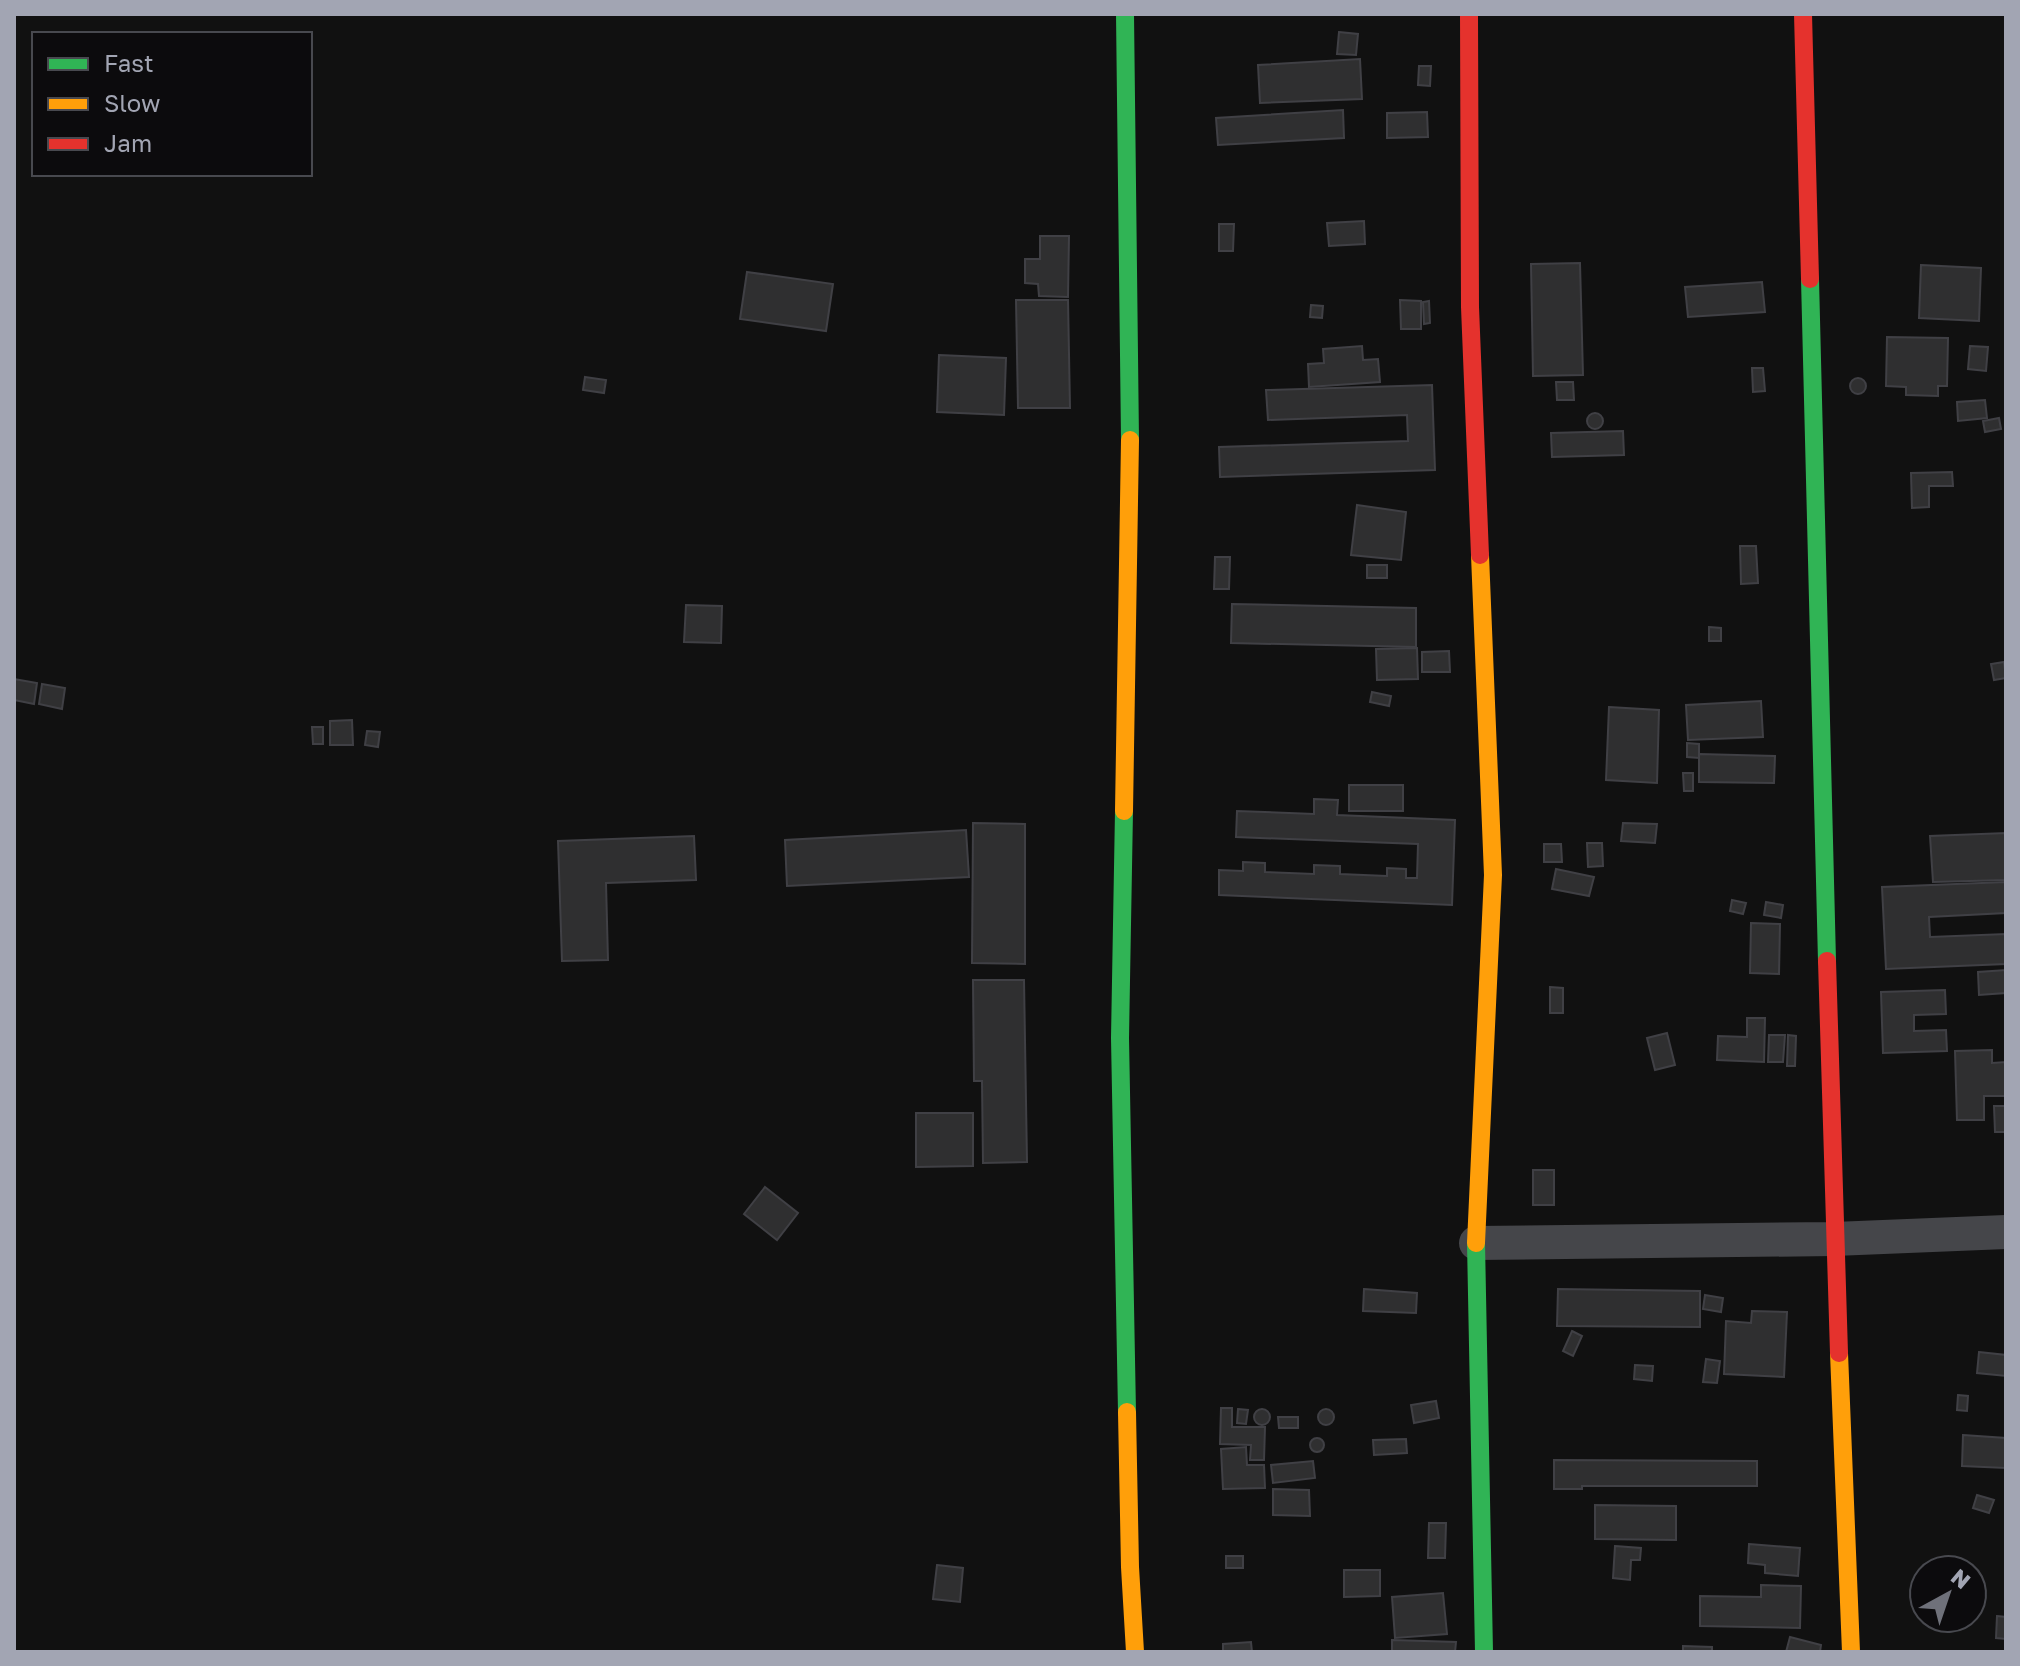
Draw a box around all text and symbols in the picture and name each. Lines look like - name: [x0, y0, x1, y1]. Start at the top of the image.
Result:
- legend: [32, 32, 312, 176]
- text: Fast: [104, 48, 154, 77]
- text: Slow: [104, 88, 160, 117]
- text: Jam: [104, 128, 152, 157]
- north arrow: [1908, 1554, 1988, 1634]
- text: N: [1946, 1563, 1976, 1594]

